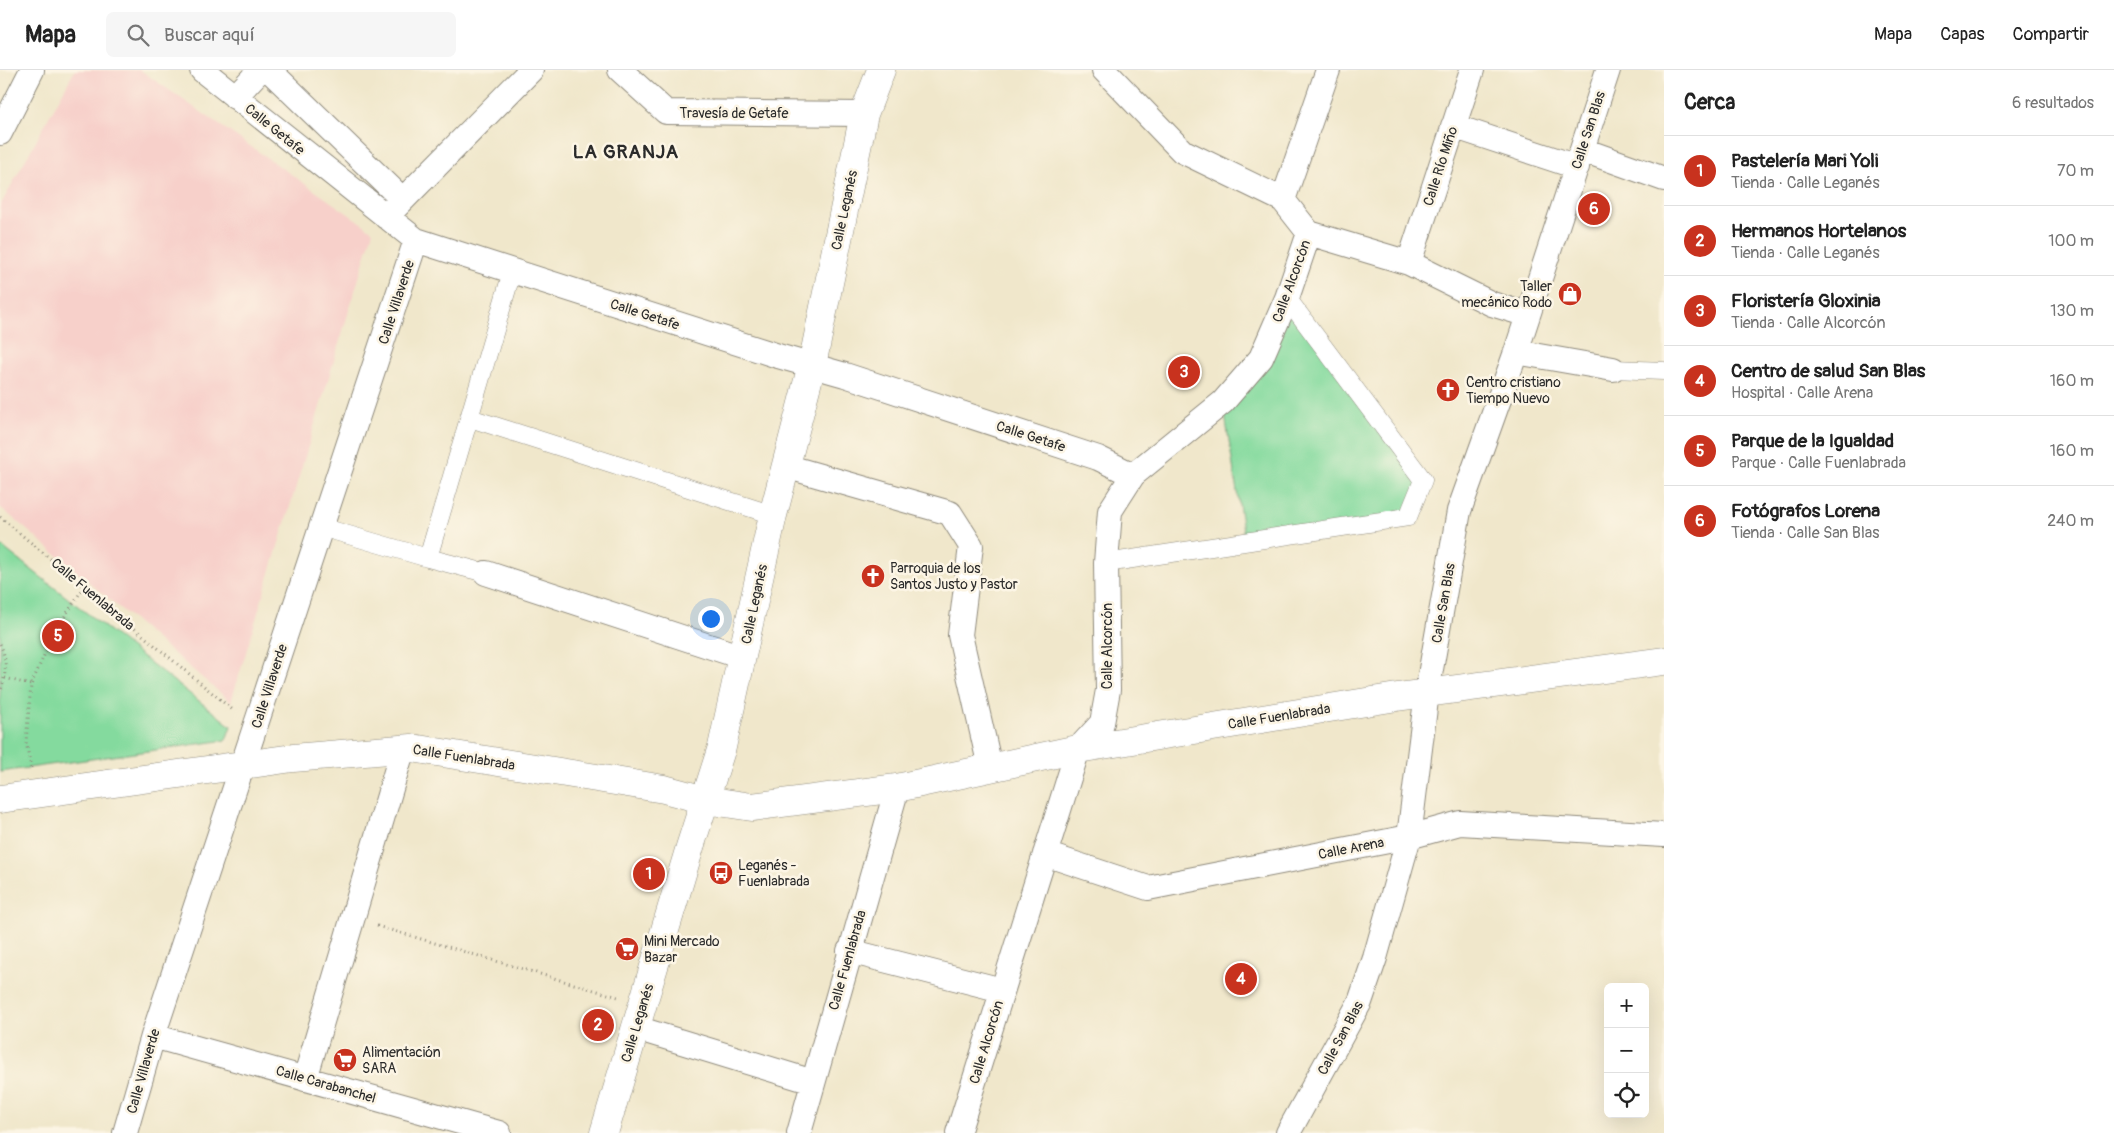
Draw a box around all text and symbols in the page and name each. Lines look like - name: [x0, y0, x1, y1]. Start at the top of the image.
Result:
- search box: [106, 12, 456, 57]
- text: Mapa: [25, 20, 76, 49]
- icon: search: [124, 21, 152, 49]
- text: Buscar aquí: [164, 23, 255, 47]
- text: Mapa: [1874, 23, 1912, 46]
- text: Capas: [1940, 23, 1985, 46]
- text: Compartir: [2013, 23, 2089, 46]
- street label: Calle San Blas: [1568, 88, 1609, 171]
- text: Cerca: [1684, 89, 1735, 116]
- text: 6 resultados: [2012, 93, 2094, 113]
- street label: Calle Getafe: [241, 100, 308, 159]
- street label: Travesía de Getafe: [680, 105, 788, 122]
- street label: Calle Río Miño: [1420, 124, 1461, 208]
- district label: LA GRANJA: [573, 140, 679, 164]
- text: Pastelería Mari Yoli: [1731, 149, 1878, 173]
- text: 1: [1697, 161, 1703, 181]
- text: 70 m: [2057, 161, 2094, 181]
- street label: Calle Leganés: [828, 168, 861, 252]
- text: Tienda · Calle Leganés: [1731, 173, 1880, 193]
- pin: 6: [1578, 190, 1610, 228]
- text: Hermanos Hortelanos: [1731, 219, 1906, 243]
- text: 2: [1696, 231, 1704, 251]
- text: 100 m: [2048, 231, 2094, 251]
- street label: Calle Alcorcón: [1269, 238, 1314, 325]
- text: Tienda · Calle Leganés: [1731, 243, 1880, 263]
- street label: Calle Villaverde: [375, 258, 418, 346]
- place label: Taller mecánico Rodo: [1461, 278, 1552, 311]
- shop icon: Taller mecánico Rodo: [1557, 281, 1583, 307]
- text: Floristería Gloxinia: [1731, 289, 1881, 313]
- street label: Calle Getafe: [608, 295, 682, 334]
- text: 3: [1696, 301, 1704, 321]
- text: 130 m: [2050, 301, 2094, 321]
- text: Tienda · Calle Alcorcón: [1731, 313, 1886, 333]
- pin: 3: [1168, 353, 1200, 391]
- text: Centro de salud San Blas: [1731, 359, 1925, 383]
- text: 4: [1695, 371, 1705, 391]
- text: 160 m: [2050, 371, 2094, 391]
- place label: Centro cristiano Tiempo Nuevo: [1466, 374, 1561, 407]
- church icon: Centro cristiano Tiempo Nuevo: [1435, 377, 1461, 403]
- text: Hospital · Calle Arena: [1731, 383, 1873, 403]
- street label: Calle Getafe: [994, 417, 1068, 456]
- text: Parque de la Igualdad: [1731, 429, 1894, 453]
- text: 5: [1696, 441, 1704, 461]
- text: 160 m: [2050, 441, 2094, 461]
- text: Parque · Calle Fuenlabrada: [1731, 453, 1906, 473]
- text: Fotógrafos Lorena: [1731, 499, 1880, 523]
- text: 6: [1695, 511, 1705, 531]
- text: 240 m: [2047, 511, 2094, 531]
- text: Tienda · Calle San Blas: [1731, 523, 1879, 543]
- street label: Calle Fuenlabrada: [48, 555, 138, 634]
- place label: Parroquia de los Santos Justo y Pastor: [890, 560, 1018, 593]
- street label: Calle San Blas: [1428, 561, 1459, 644]
- street label: Calle Leganés: [738, 562, 771, 646]
- church icon: Parroquia de los Santos Justo y Pastor: [860, 563, 886, 589]
- street label: Calle Alcorcón: [1099, 603, 1116, 689]
- your location: [698, 606, 724, 632]
- pin: 5: [42, 617, 74, 655]
- street label: Calle Villaverde: [248, 642, 291, 730]
- street label: Calle Fuenlabrada: [1227, 700, 1331, 733]
- street label: Calle Fuenlabrada: [412, 741, 516, 774]
- street label: Calle Arena: [1317, 834, 1385, 863]
- pin: 1: [633, 855, 665, 893]
- place label: Leganés - Fuenlabrada: [738, 857, 810, 890]
- bus stop icon: Leganés - Fuenlabrada: [708, 860, 734, 886]
- street label: Calle Fuenlabrada: [825, 908, 870, 1012]
- place label: Mini Mercado Bazar: [644, 933, 720, 966]
- supermarket icon: Mini Mercado Bazar: [614, 936, 640, 962]
- pin: 4: [1225, 960, 1257, 998]
- street label: Calle Leganés: [617, 981, 658, 1065]
- map controls: [1604, 983, 1649, 1118]
- button: +: [1604, 983, 1649, 1028]
- street label: Calle Alcorcón: [966, 998, 1007, 1086]
- street label: Calle San Blas: [1314, 998, 1367, 1078]
- pin: 2: [582, 1006, 614, 1044]
- street label: Calle Villaverde: [123, 1027, 164, 1116]
- button: −: [1604, 1028, 1649, 1073]
- place label: Alimentación SARA: [362, 1044, 441, 1077]
- supermarket icon: Alimentación SARA: [332, 1047, 358, 1073]
- street label: Calle Carabanchel: [274, 1062, 378, 1107]
- button: locate: [1604, 1073, 1649, 1118]

